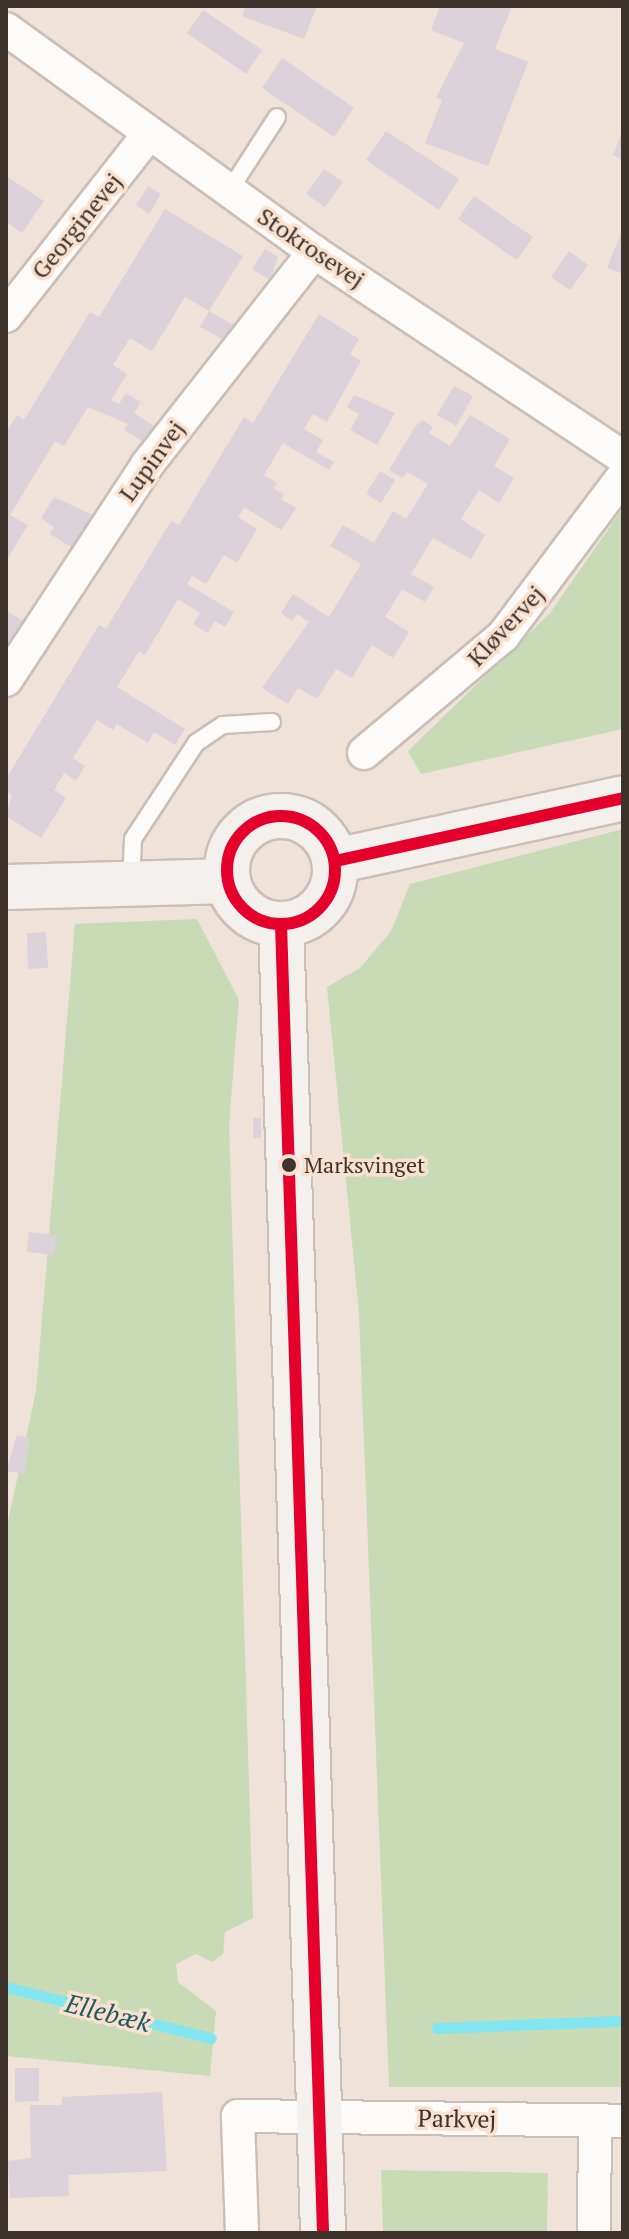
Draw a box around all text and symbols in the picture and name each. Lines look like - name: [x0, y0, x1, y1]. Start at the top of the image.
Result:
- street label: Georginevej: [26, 167, 128, 285]
- street label: Stokrosevej: [252, 202, 370, 294]
- street label: Lupinvej: [113, 415, 191, 507]
- street label: Kløvervej: [461, 580, 551, 672]
- place label: Marksvinget: [304, 1152, 425, 1178]
- marker: Marksvinget: [281, 1157, 297, 1173]
- water label: Ellebæk: [62, 1987, 154, 2039]
- street label: Parkvej: [417, 2104, 497, 2134]

